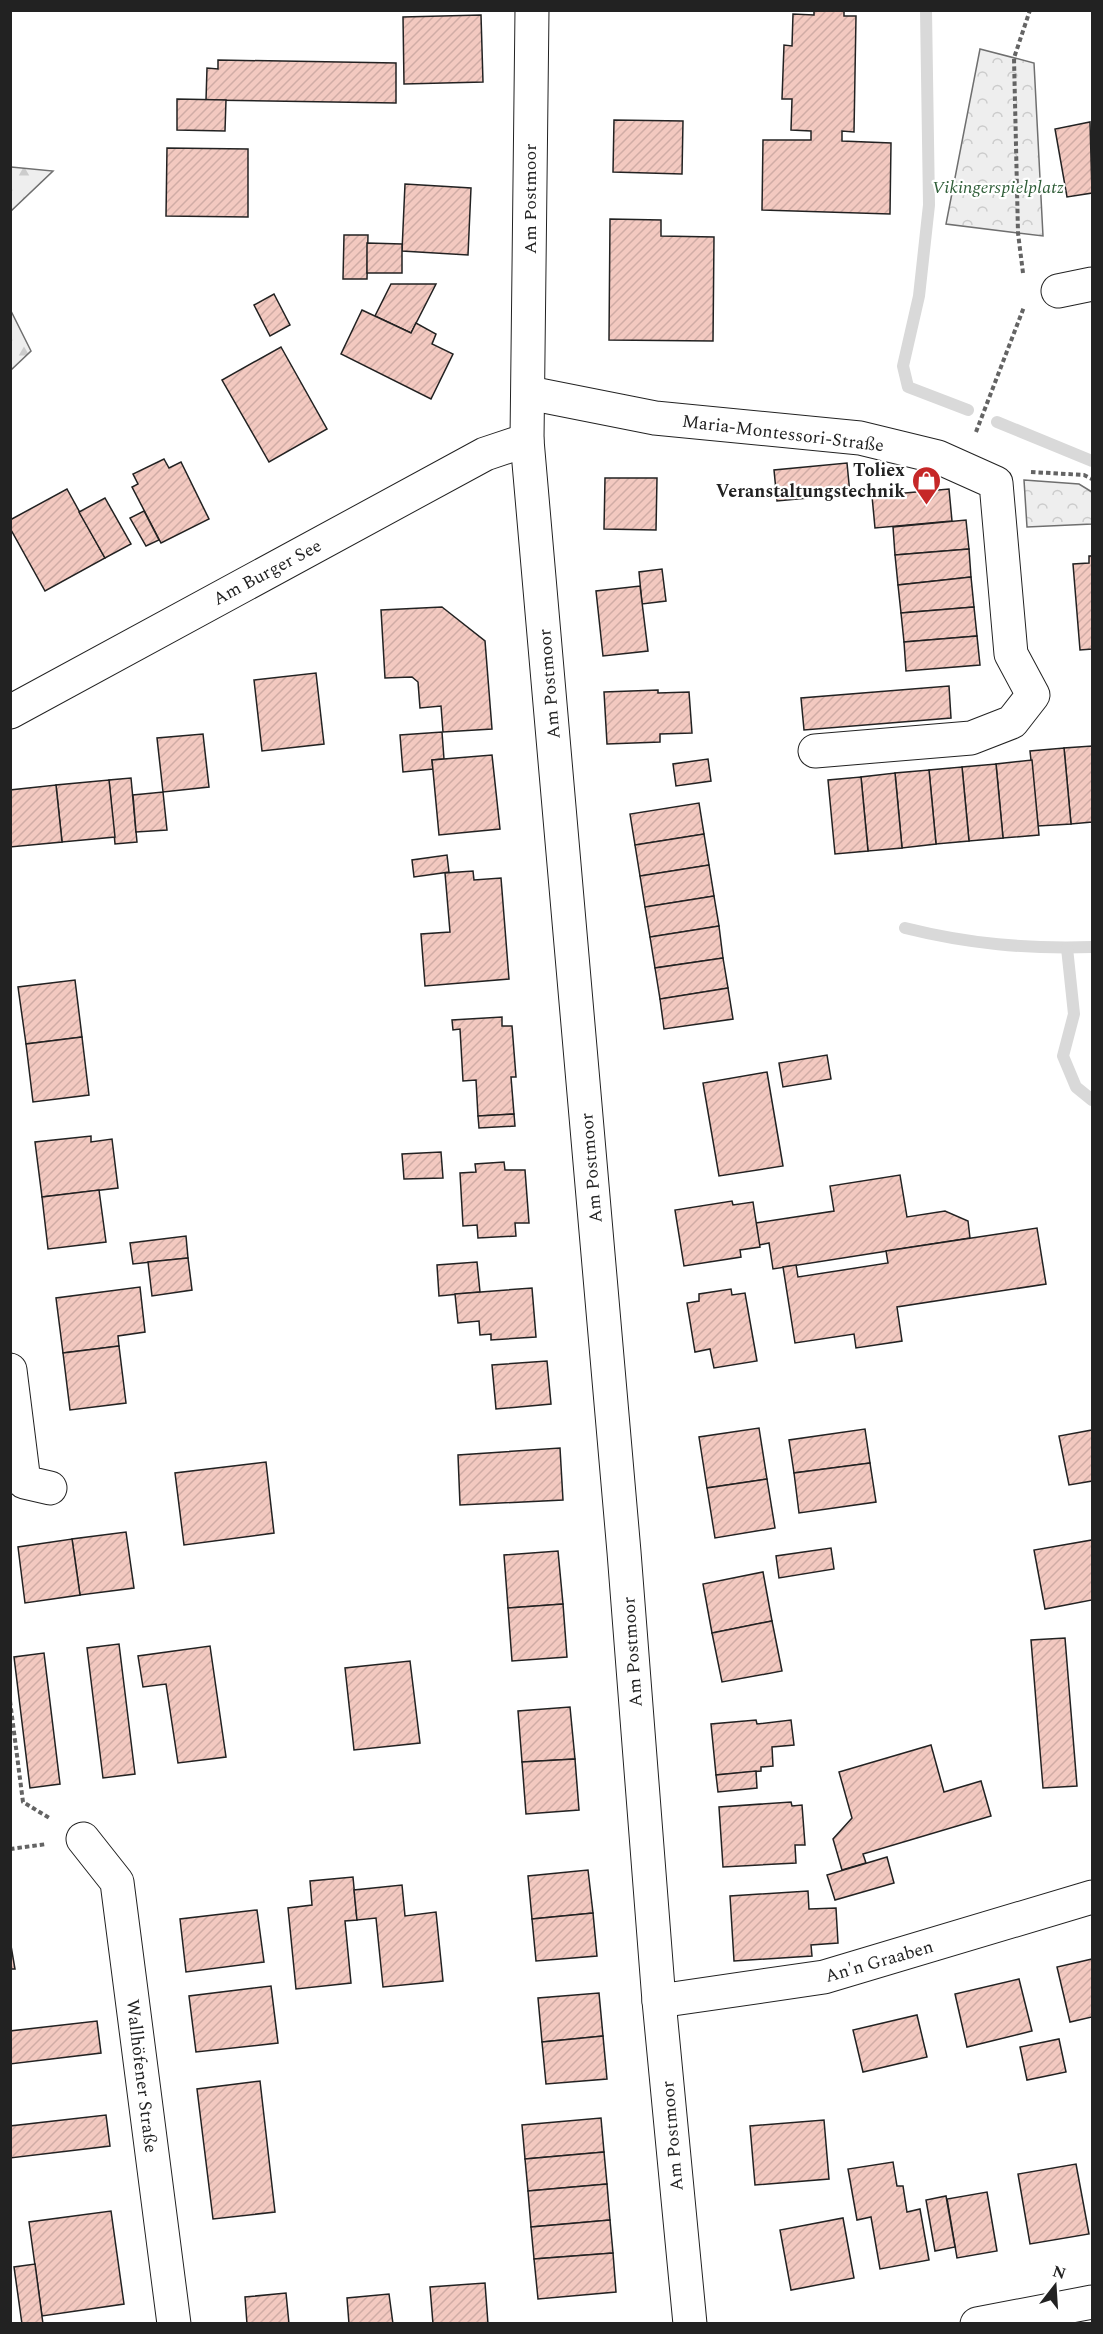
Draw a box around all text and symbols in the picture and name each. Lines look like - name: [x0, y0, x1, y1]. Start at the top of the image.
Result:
- street label: Am Postmoor: [517, 144, 544, 254]
- park label: Vikingerspielplatz: [932, 174, 1064, 201]
- street label: Maria-Montessori-Straße: [680, 408, 885, 459]
- place label: Toliex Veranstaltungstechnik: [716, 457, 905, 505]
- shop icon: Toliex Veranstaltungstechnik: [910, 464, 942, 506]
- street label: Am Burger See: [208, 532, 327, 613]
- street label: Am Postmoor: [531, 628, 568, 740]
- street label: Am Postmoor: [573, 1112, 610, 1224]
- street label: Am Postmoor: [615, 1596, 650, 1708]
- street label: An'n Graaben: [822, 1933, 936, 1990]
- street label: Wallhöfener Straße: [119, 1998, 164, 2154]
- street label: Am Postmoor: [654, 2080, 691, 2192]
- north arrow: [1025, 2256, 1085, 2316]
- text: N: [1049, 2259, 1069, 2286]

